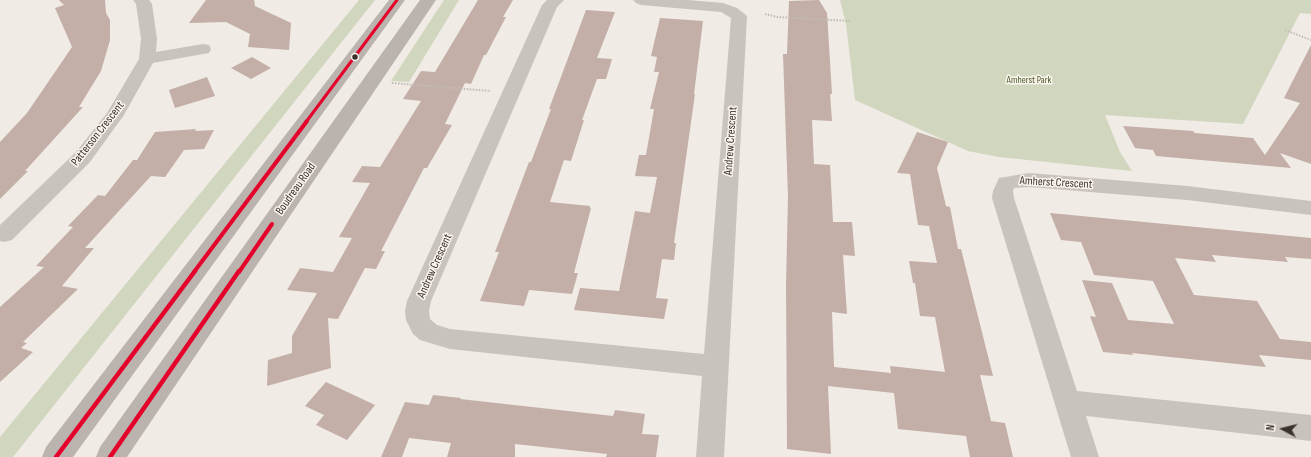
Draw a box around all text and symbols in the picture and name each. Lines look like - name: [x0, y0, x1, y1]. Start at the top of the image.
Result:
- unlabelled marker: [350, 52, 360, 62]
- park label: Amherst Park: [1007, 74, 1051, 86]
- street label: Patterson Crescent: [68, 99, 128, 169]
- street label: Andrew Crescent: [721, 106, 741, 176]
- street label: Boudreau Road: [273, 160, 319, 218]
- street label: Amherst Crescent: [1019, 174, 1093, 192]
- street label: Andrew Crescent: [414, 232, 456, 300]
- north arrow: [1263, 409, 1303, 449]
- text: N: [1264, 424, 1277, 431]

